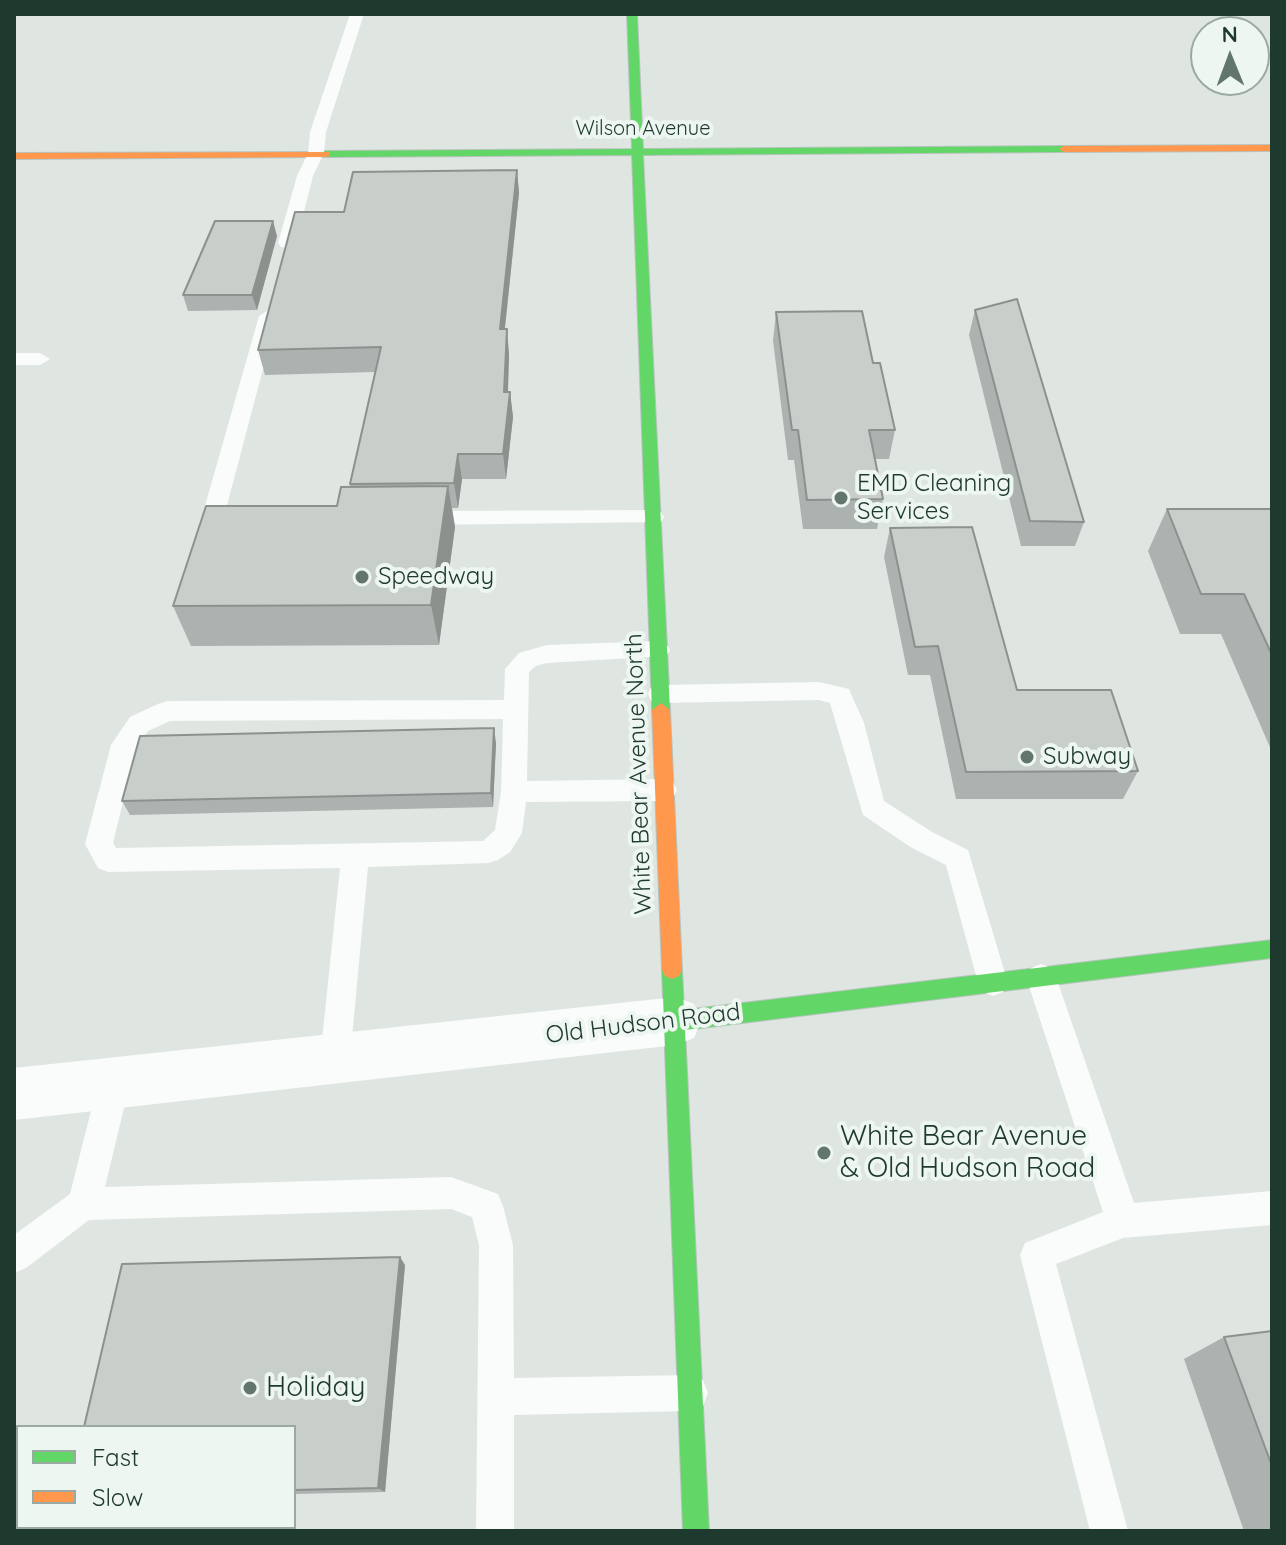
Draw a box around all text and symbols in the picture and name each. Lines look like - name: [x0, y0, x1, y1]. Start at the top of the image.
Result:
- north arrow: [1190, 16, 1270, 96]
- text: N: [1221, 20, 1238, 48]
- street label: Wilson Avenue: [575, 117, 711, 141]
- place label: EMD Cleaning Services: [857, 470, 1011, 526]
- marker: EMD Cleaning Services: [832, 489, 850, 507]
- place label: Speedway: [378, 563, 494, 591]
- marker: Speedway: [353, 568, 371, 586]
- street label: White Bear Avenue North: [620, 633, 658, 915]
- place label: Subway: [1043, 743, 1131, 771]
- marker: Subway: [1018, 748, 1036, 766]
- street label: Old Hudson Road: [544, 998, 742, 1050]
- place label: White Bear Avenue & Old Hudson Road: [840, 1120, 1095, 1186]
- marker: White Bear Avenue & Old Hudson Road: [815, 1144, 833, 1162]
- place label: Holiday: [266, 1371, 365, 1405]
- marker: Holiday: [241, 1379, 259, 1397]
- legend: [16, 1425, 296, 1529]
- text: Fast: [92, 1442, 139, 1472]
- text: Slow: [92, 1482, 143, 1512]

